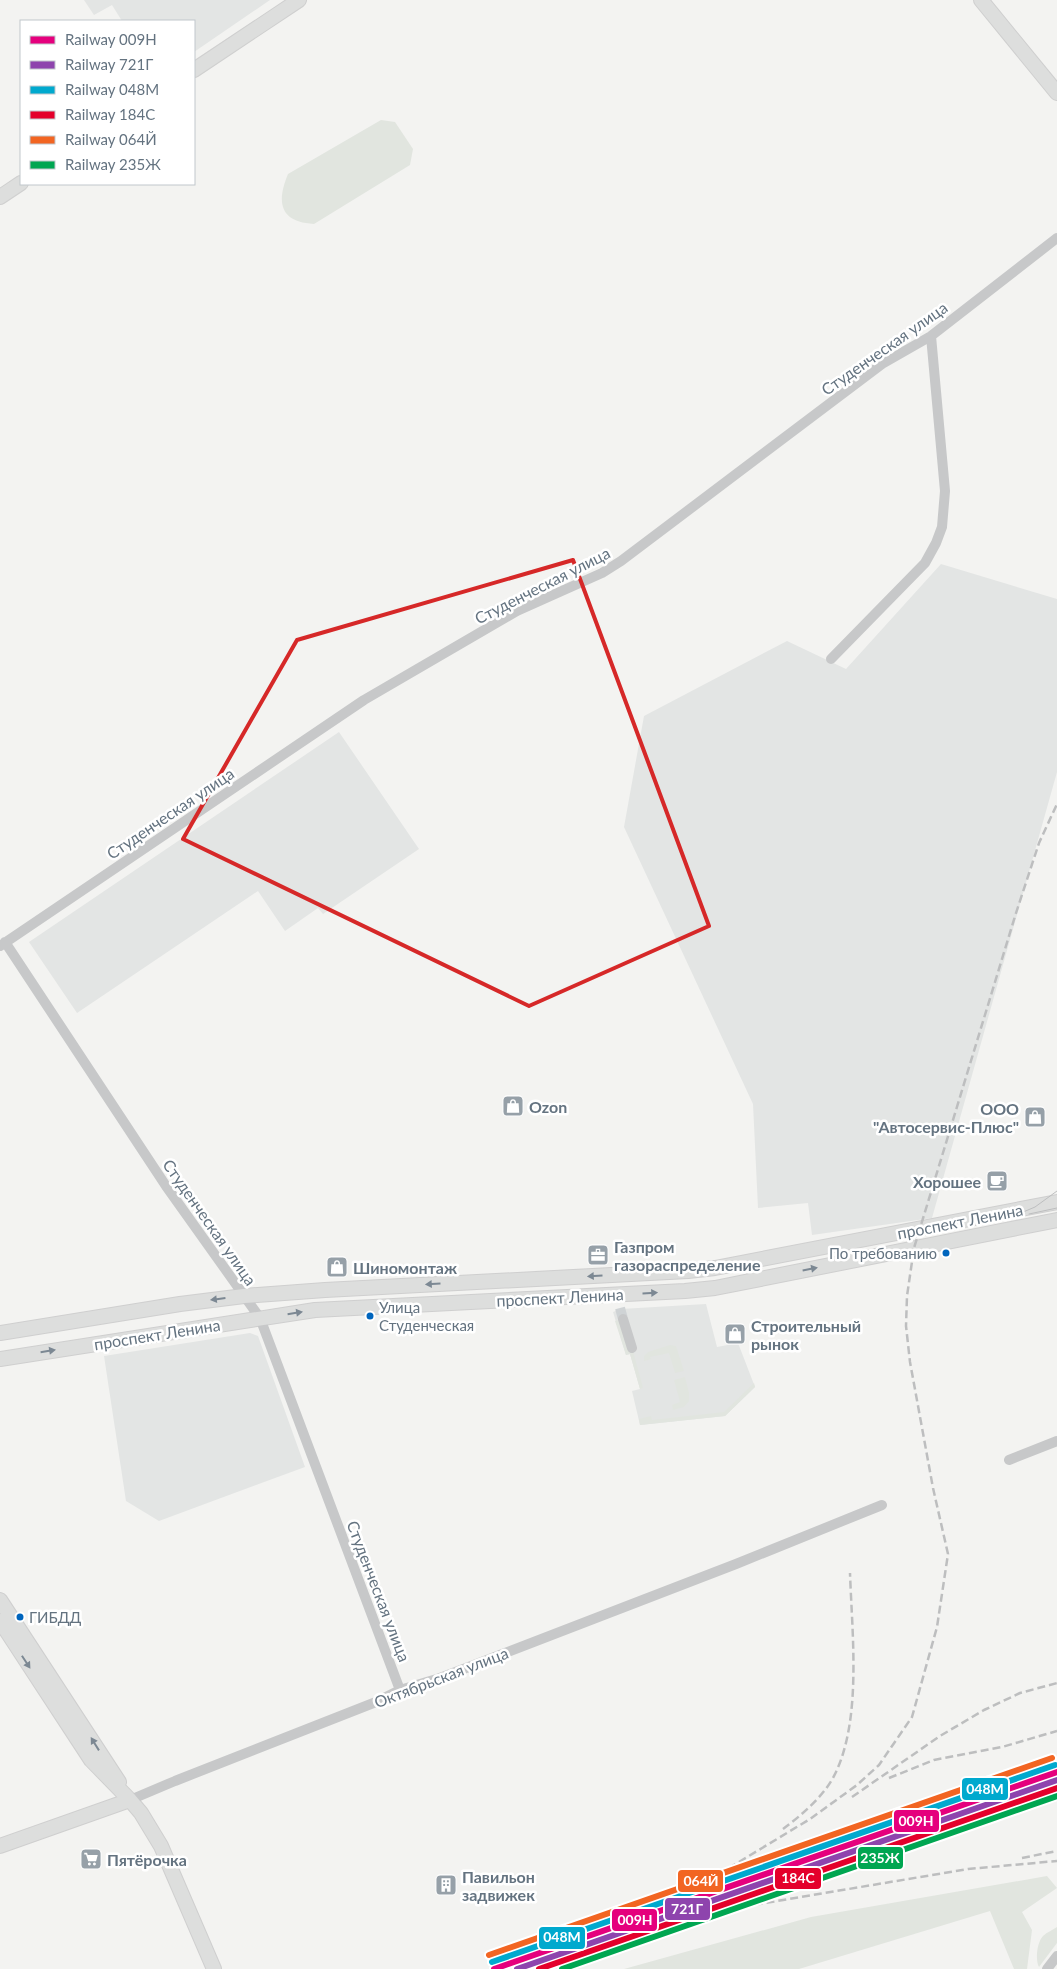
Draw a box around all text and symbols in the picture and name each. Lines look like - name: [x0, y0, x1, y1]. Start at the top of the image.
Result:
- legend: [20, 20, 195, 185]
- text: Railway 009Н: [65, 30, 157, 48]
- text: Railway 721Г: [65, 55, 153, 73]
- text: Railway 048М: [65, 80, 159, 98]
- text: Railway 184С: [65, 105, 155, 123]
- text: Railway 064Й: [65, 130, 157, 148]
- text: Railway 235Ж: [65, 155, 161, 173]
- street label: Студенческая улица: [817, 297, 951, 399]
- street label: Студенческая улица: [471, 543, 613, 627]
- street label: Студенческая улица: [103, 763, 237, 863]
- shop icon: Ozon: [501, 1094, 525, 1118]
- place label: Ozon: [529, 1097, 567, 1116]
- place label: ООО "Автосервис-Плюс": [873, 1099, 1019, 1136]
- shop icon: ООО "Автосервис-Плюс": [1023, 1105, 1047, 1129]
- street label: Студенческая улица: [159, 1155, 261, 1289]
- cafe icon: Хорошее: [985, 1169, 1009, 1193]
- place label: Хорошее: [913, 1172, 981, 1191]
- street label: проспект Ленина: [896, 1200, 1024, 1242]
- place label: Газпром газораспределение: [614, 1237, 761, 1274]
- office icon: Газпром газораспределение: [586, 1243, 610, 1267]
- place label: По требованию: [829, 1244, 937, 1262]
- marker: По требованию: [941, 1248, 951, 1258]
- shop icon: Шиномонтаж: [325, 1255, 349, 1279]
- place label: Шиномонтаж: [353, 1258, 457, 1277]
- one-way arrow: [802, 1265, 818, 1273]
- one-way arrow: [587, 1272, 603, 1280]
- one-way arrow: [424, 1281, 440, 1289]
- street label: проспект Ленина: [496, 1284, 624, 1310]
- one-way arrow: [642, 1289, 658, 1297]
- one-way arrow: [210, 1296, 226, 1304]
- place label: Улица Студенческая: [379, 1298, 474, 1334]
- one-way arrow: [288, 1309, 304, 1317]
- marker: Улица Студенческая: [365, 1311, 375, 1321]
- street label: проспект Ленина: [93, 1315, 221, 1353]
- place label: Строительный рынок: [751, 1316, 861, 1353]
- shop icon: Строительный рынок: [723, 1322, 747, 1346]
- one-way arrow: [41, 1347, 57, 1355]
- street label: Студенческая улица: [343, 1518, 415, 1664]
- place label: ГИБДД: [29, 1608, 82, 1626]
- marker: ГИБДД: [15, 1612, 25, 1622]
- street label: Октябрьская улица: [371, 1643, 511, 1711]
- one-way arrow: [22, 1656, 31, 1669]
- one-way arrow: [90, 1737, 99, 1750]
- line badge: 048М: [961, 1777, 1009, 1801]
- text: 048М: [966, 1780, 1004, 1797]
- line badge: 009Н: [893, 1809, 940, 1833]
- text: 009Н: [898, 1812, 934, 1829]
- line badge: 235Ж: [857, 1846, 904, 1870]
- supermarket icon: Пятёрочка: [79, 1847, 103, 1871]
- text: 235Ж: [860, 1849, 900, 1866]
- place label: Пятёрочка: [107, 1850, 187, 1869]
- place label: Павильон задвижек: [462, 1867, 535, 1904]
- line badge: 184С: [774, 1867, 822, 1890]
- line badge: 064Й: [677, 1869, 724, 1893]
- text: 184С: [781, 1869, 816, 1886]
- text: 064Й: [683, 1872, 719, 1889]
- building icon: Павильон задвижек: [434, 1873, 458, 1897]
- line badge: 721Г: [664, 1897, 711, 1921]
- text: 721Г: [671, 1900, 703, 1917]
- line badge: 009Н: [611, 1908, 658, 1932]
- text: 009Н: [617, 1911, 653, 1928]
- line badge: 048М: [538, 1926, 586, 1950]
- text: 048М: [543, 1928, 581, 1945]

